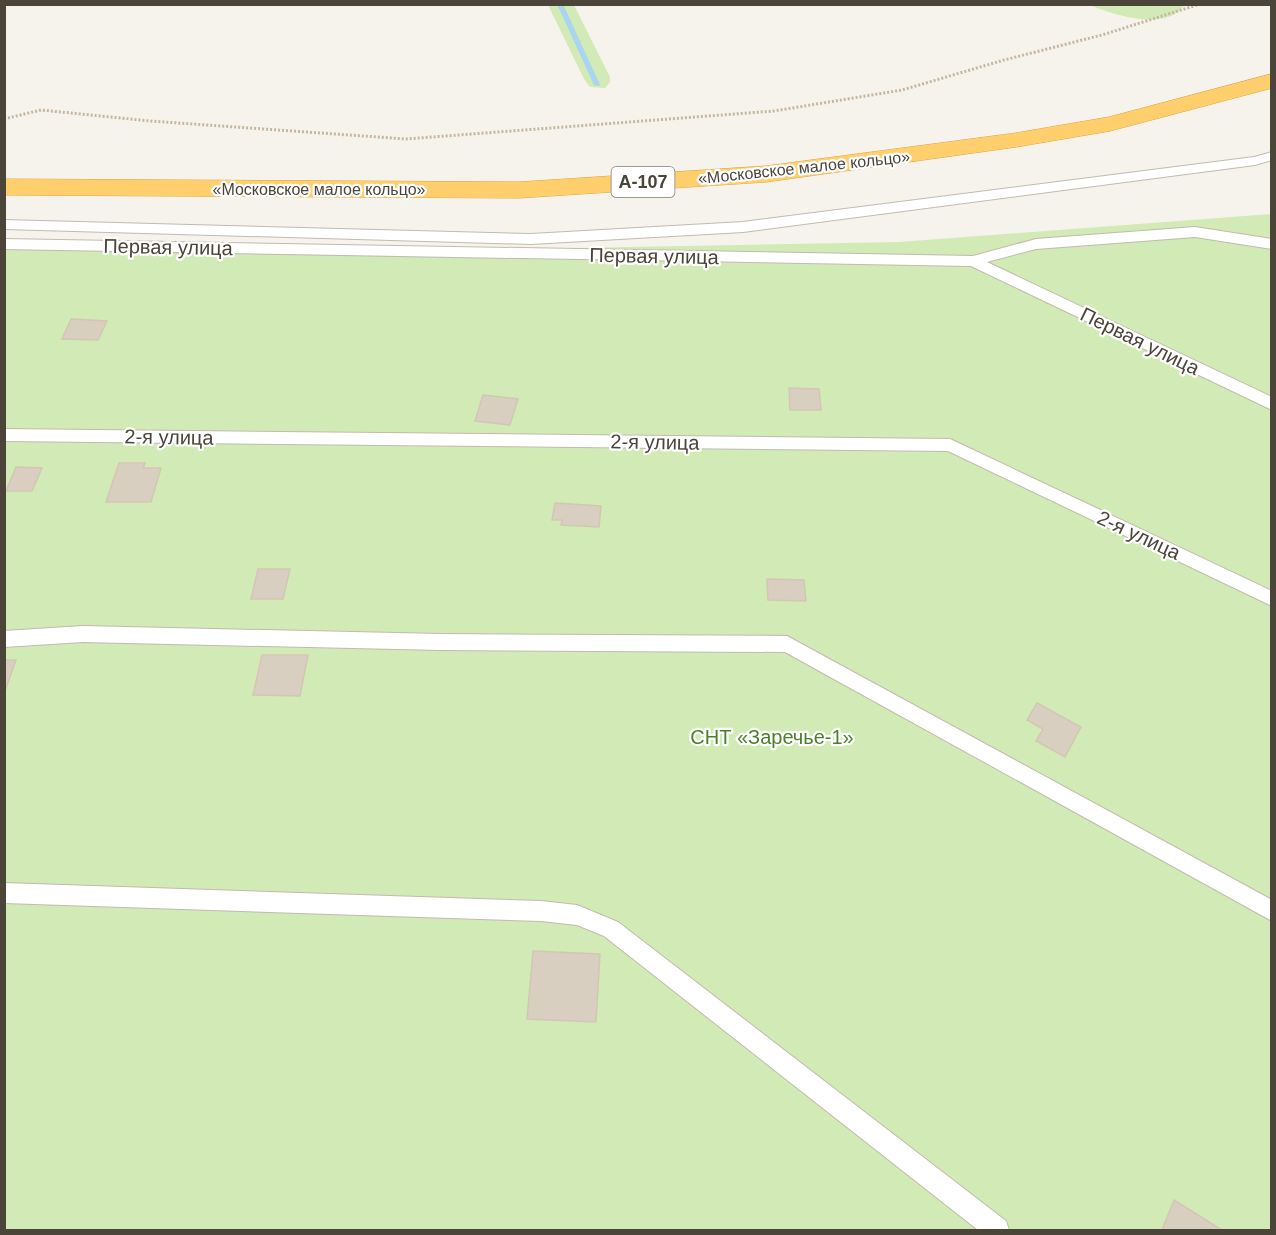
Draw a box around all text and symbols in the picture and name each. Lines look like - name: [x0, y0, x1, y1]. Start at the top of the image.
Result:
- street label: «Московское малое кольцо»: [697, 148, 911, 187]
- road number: А-107: [612, 167, 674, 197]
- street label: «Московское малое кольцо»: [213, 181, 426, 198]
- street label: Первая улица: [103, 235, 234, 259]
- street label: Первая улица: [589, 244, 720, 268]
- street label: Первая улица: [1077, 303, 1204, 380]
- street label: 2-я улица: [124, 425, 215, 449]
- street label: 2-я улица: [610, 430, 701, 454]
- street label: 2-я улица: [1094, 506, 1185, 564]
- park label: СНТ «Заречье-1»: [690, 726, 854, 748]

